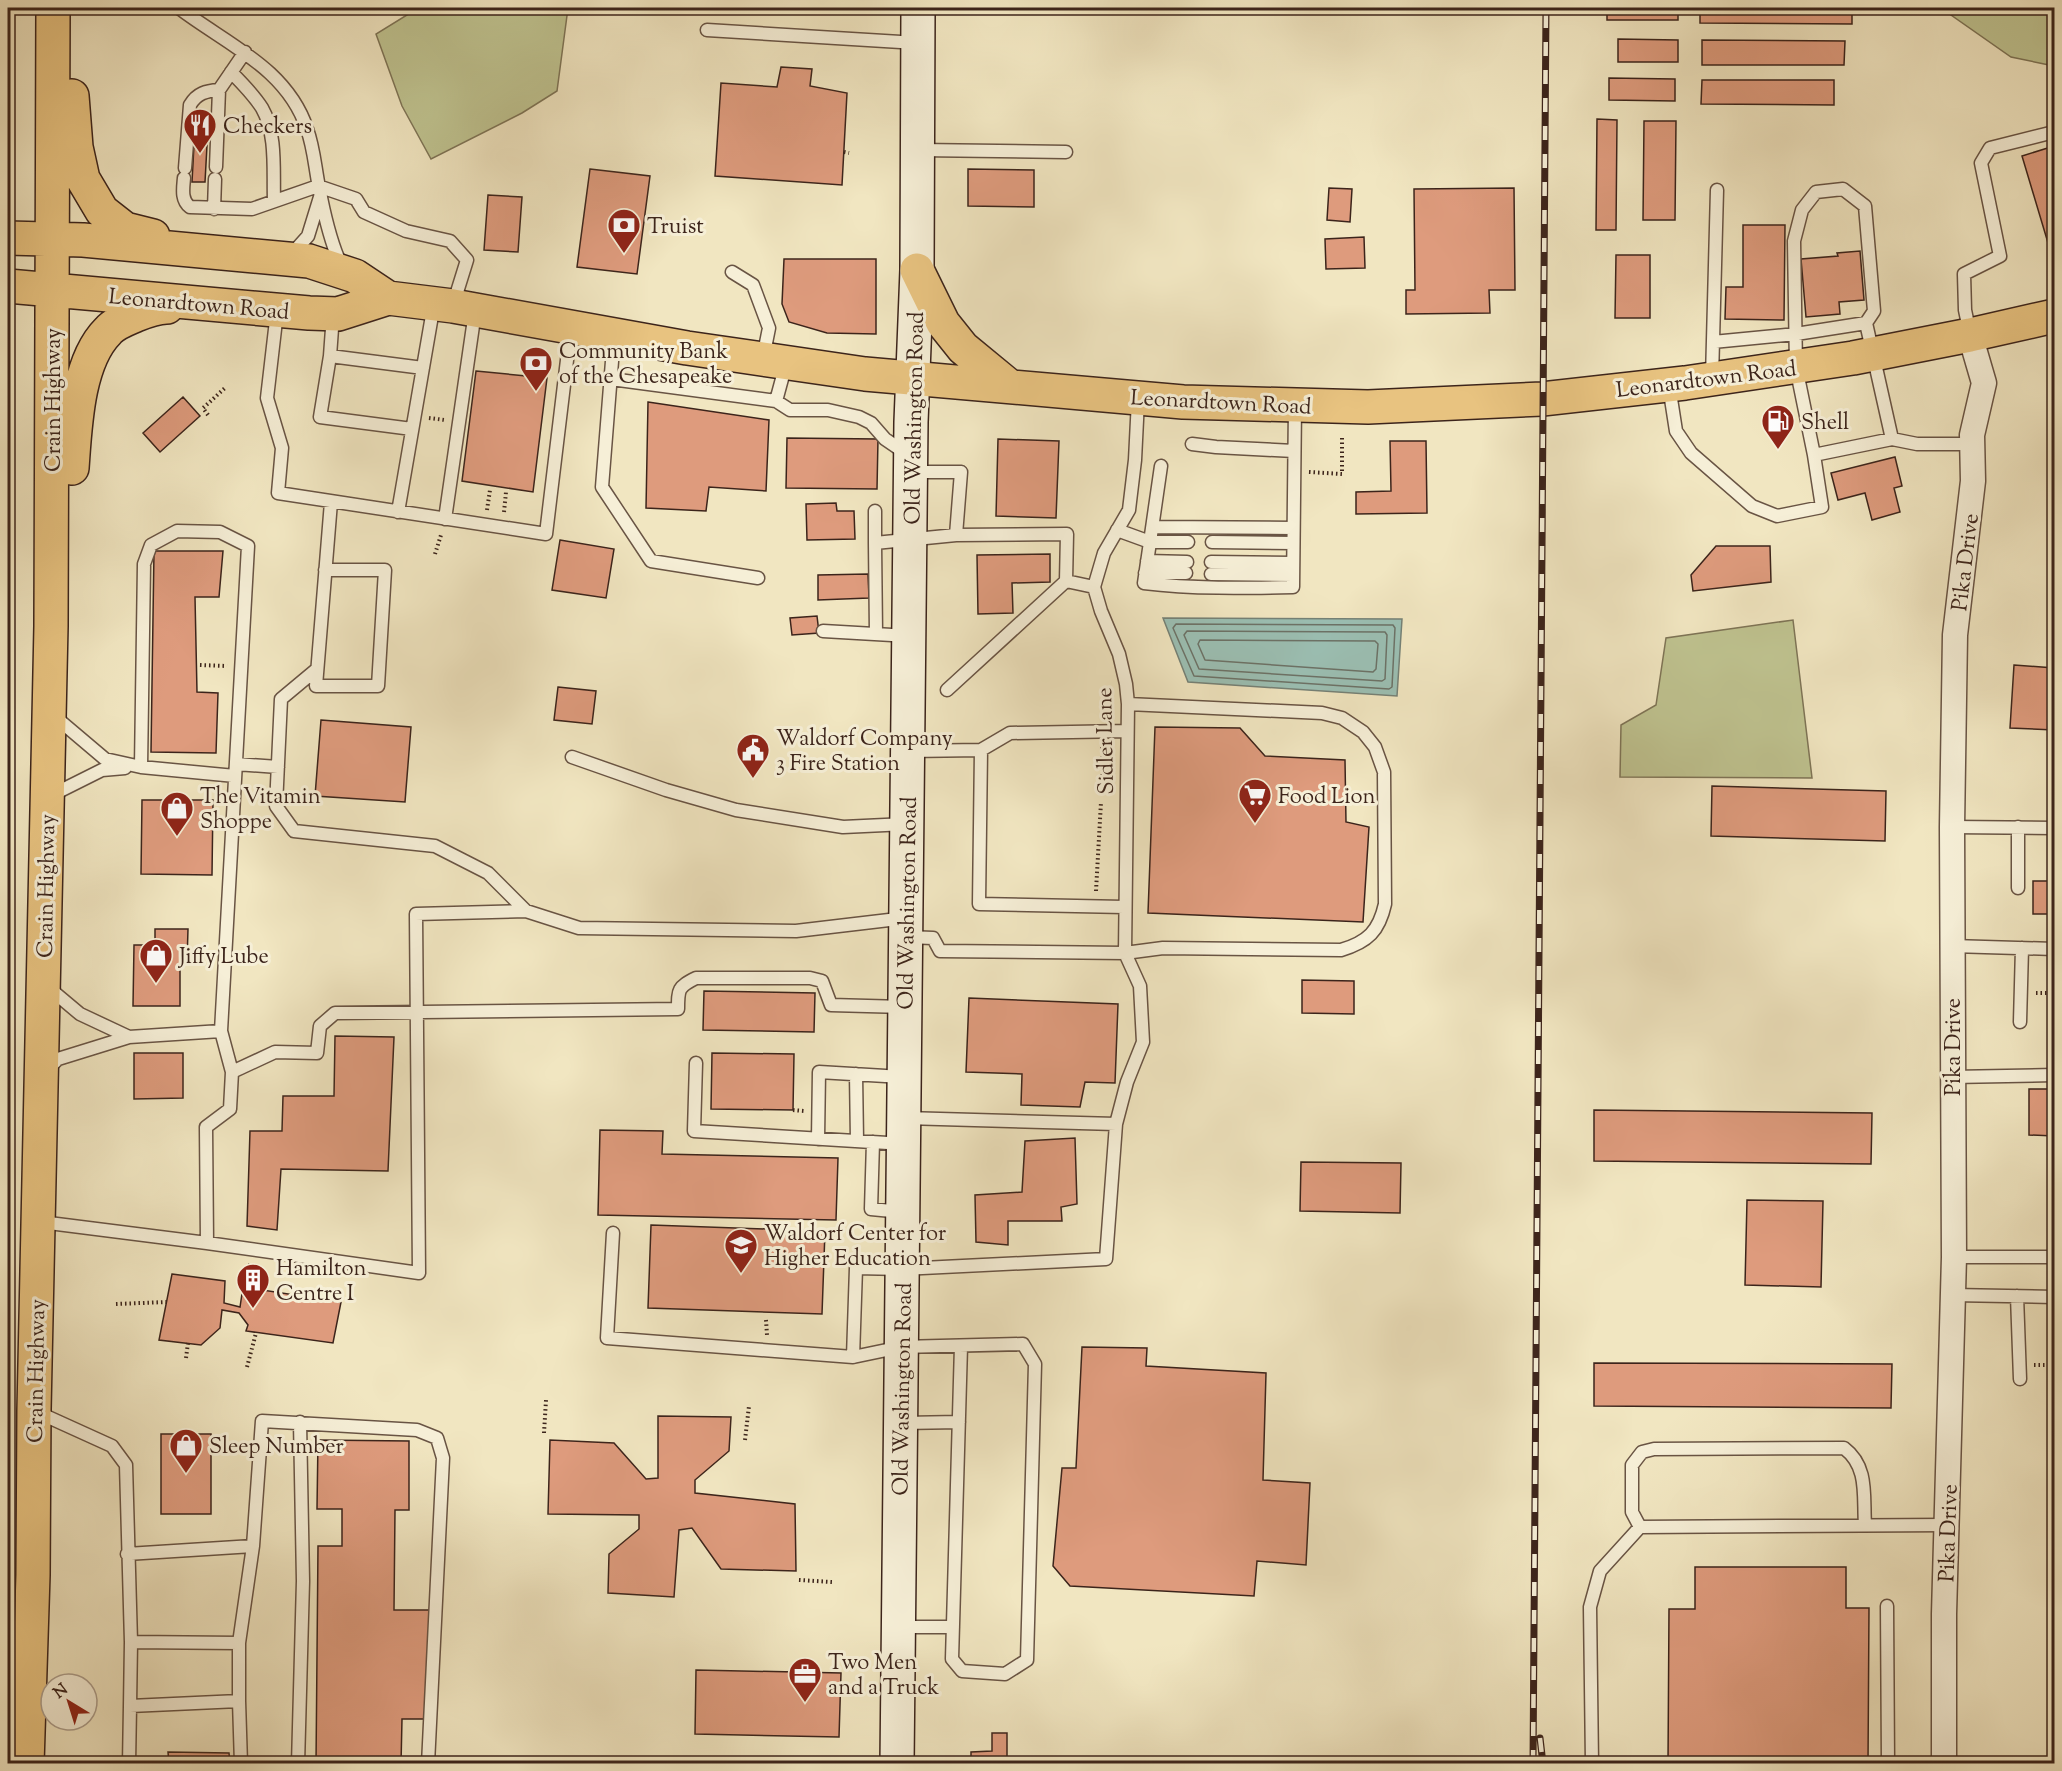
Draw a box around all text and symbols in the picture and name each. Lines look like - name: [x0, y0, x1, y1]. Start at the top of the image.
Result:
- restaurant icon: Checkers: [182, 107, 218, 154]
- place label: Checkers: [223, 112, 312, 144]
- bank icon: Truist: [606, 207, 642, 254]
- place label: Truist: [647, 212, 704, 244]
- street label: Leonardtown Road: [107, 282, 290, 330]
- street label: Old Washington Road: [898, 311, 934, 525]
- street label: Crain Highway: [39, 328, 71, 472]
- place label: Community Bank of the Chesapeake: [559, 337, 732, 394]
- bank icon: Community Bank of the Chesapeake: [518, 345, 554, 392]
- street label: Leonardtown Road: [1614, 354, 1798, 408]
- street label: Leonardtown Road: [1129, 383, 1312, 425]
- fuel station icon: Shell: [1760, 403, 1796, 450]
- place label: Shell: [1801, 408, 1849, 440]
- street label: Pika Drive: [1945, 512, 1989, 613]
- street label: Sidler Lane: [1090, 687, 1124, 795]
- place label: Waldorf Company 3 Fire Station: [776, 724, 953, 781]
- public building icon: Waldorf Company 3 Fire Station: [735, 732, 771, 779]
- supermarket icon: Food Lion: [1237, 777, 1273, 824]
- place label: The Vitamin Shoppe: [200, 782, 321, 839]
- place label: Food Lion: [1278, 782, 1375, 814]
- shop icon: The Vitamin Shoppe: [159, 790, 195, 837]
- street label: Old Washington Road: [891, 796, 927, 1010]
- street label: Crain Highway: [31, 814, 65, 958]
- shop icon: Jiffy Lube: [138, 937, 174, 984]
- place label: Jiffy Lube: [178, 942, 269, 974]
- street label: Pika Drive: [1939, 998, 1971, 1096]
- place label: Waldorf Center for Higher Education: [764, 1219, 946, 1276]
- school or university icon: Waldorf Center for Higher Education: [723, 1227, 759, 1274]
- place label: Hamilton Centre I: [276, 1254, 366, 1311]
- building icon: Hamilton Centre I: [235, 1262, 271, 1309]
- street label: Old Washington Road: [886, 1282, 922, 1496]
- street label: Crain Highway: [21, 1299, 55, 1443]
- shop icon: Sleep Number: [168, 1427, 204, 1474]
- place label: Sleep Number: [209, 1432, 344, 1464]
- street label: Pika Drive: [1932, 1484, 1968, 1583]
- place label: Two Men and a Truck: [828, 1648, 939, 1705]
- office icon: Two Men and a Truck: [787, 1656, 823, 1703]
- north arrow: [39, 1672, 99, 1732]
- text: N: [49, 1679, 74, 1705]

